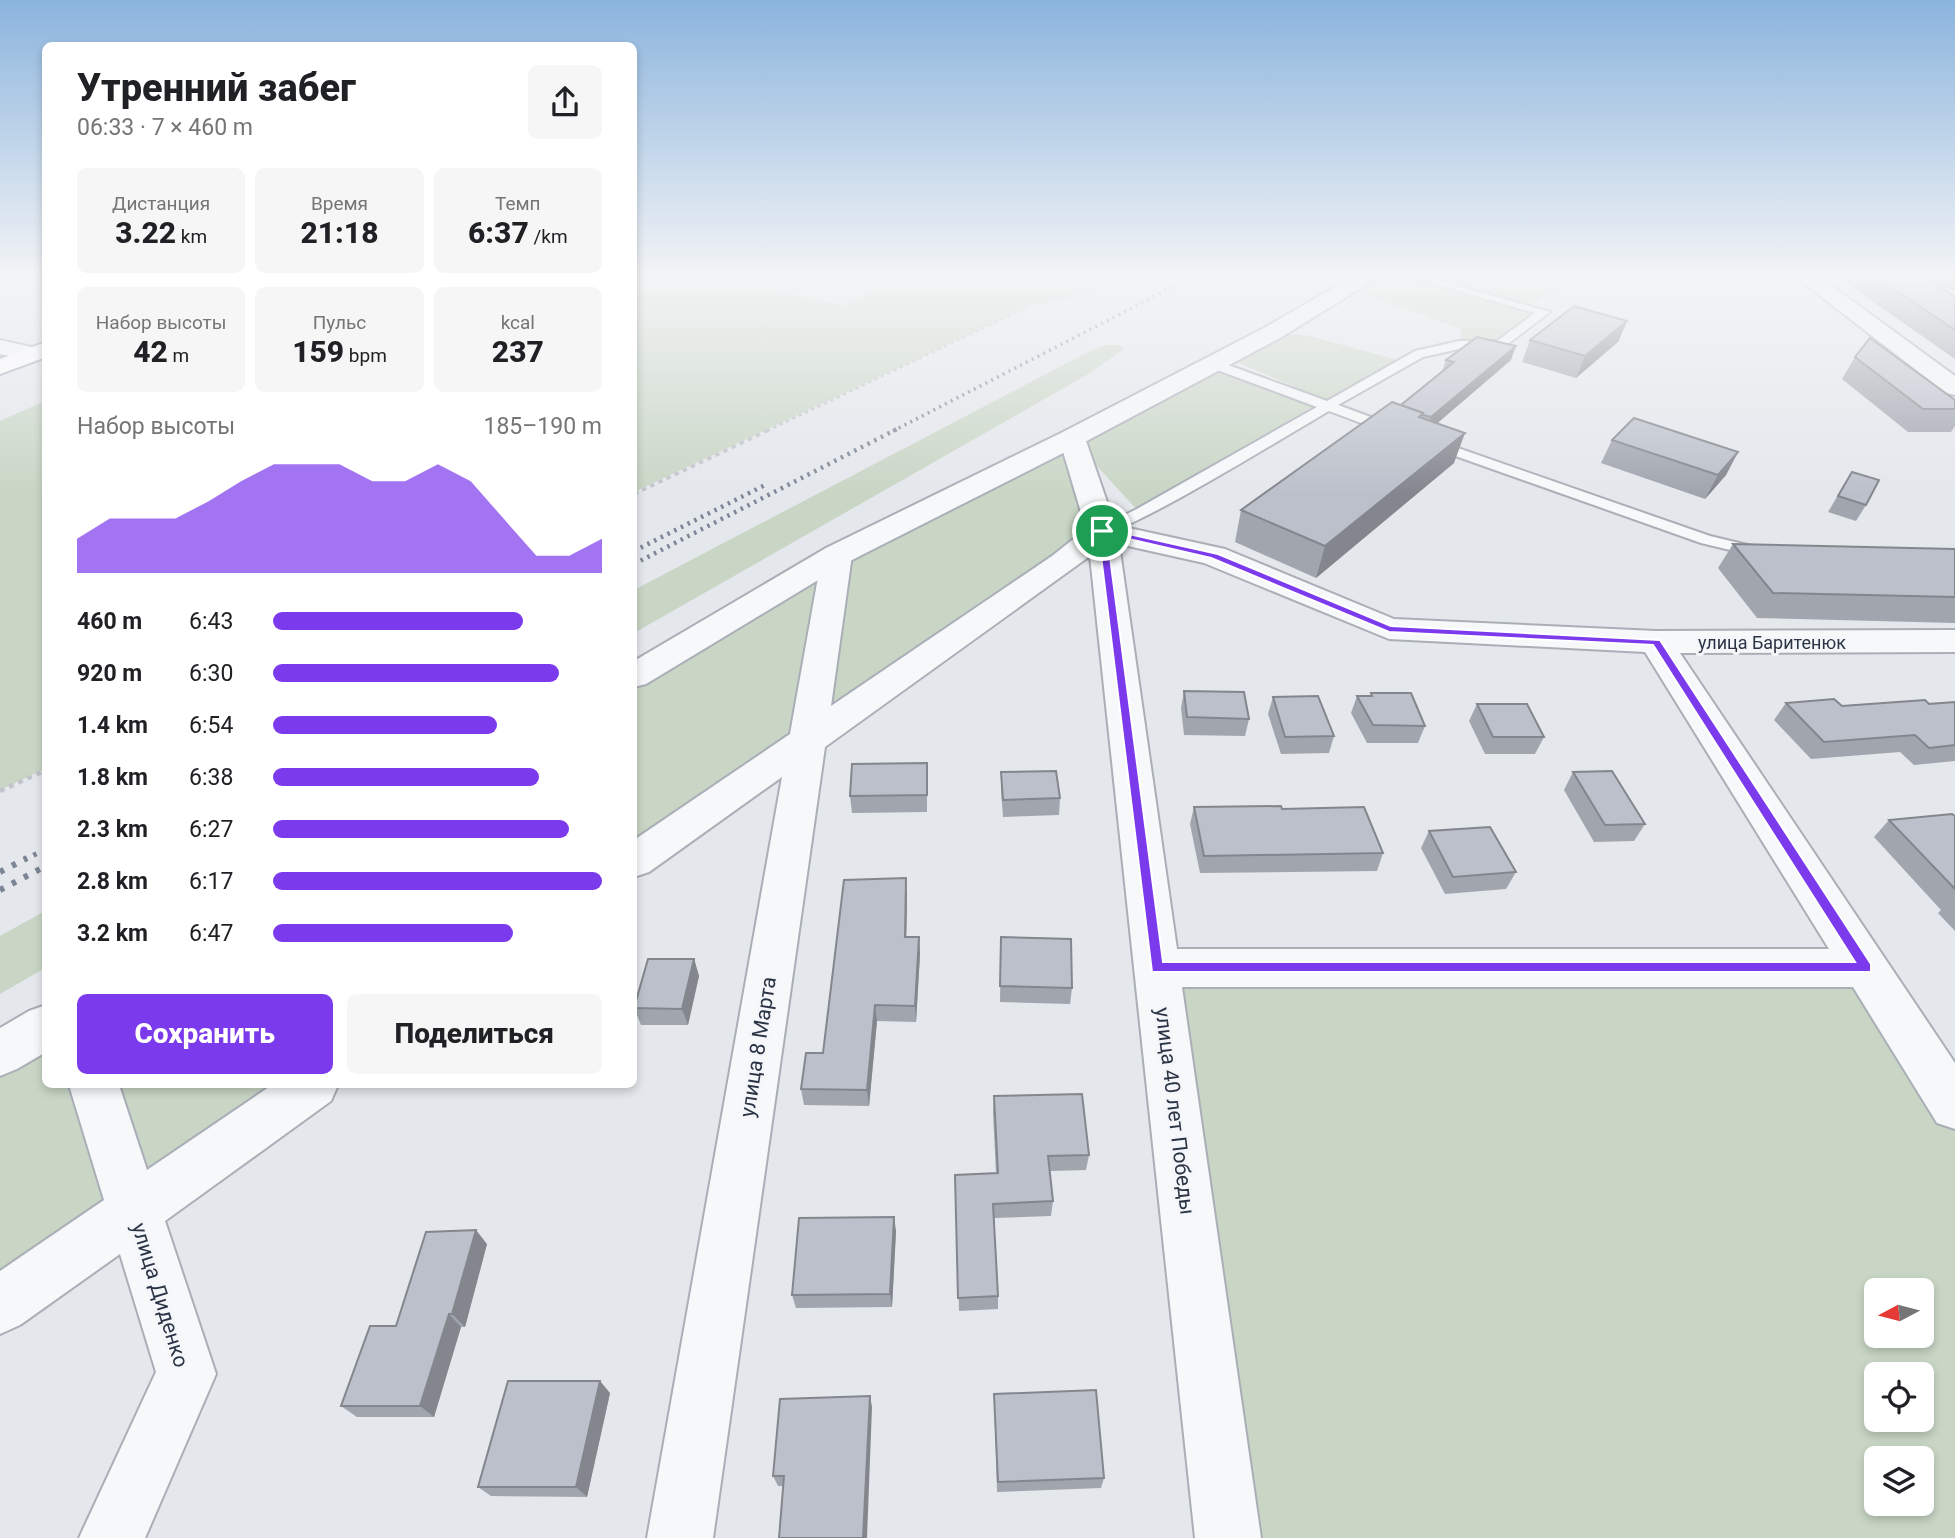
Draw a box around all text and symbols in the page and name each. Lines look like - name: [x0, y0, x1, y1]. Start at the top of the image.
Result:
- button: share: [528, 65, 602, 139]
- text: Утренний забег: [77, 66, 356, 110]
- text: 06:33 · 7 × 460 m: [77, 114, 253, 141]
- text: Дистанция: [112, 192, 210, 215]
- text: Время: [311, 192, 368, 215]
- text: Темп: [495, 192, 541, 215]
- text: 3.22: [115, 215, 176, 250]
- text: 21:18: [301, 215, 378, 250]
- text: 6:37: [468, 215, 529, 250]
- text: km: [176, 225, 207, 248]
- text: /km: [529, 225, 568, 248]
- text: Набор высоты: [96, 311, 227, 334]
- text: Пульс: [313, 311, 366, 334]
- text: kcal: [501, 311, 535, 334]
- text: 42: [133, 334, 168, 369]
- text: 159: [292, 334, 344, 369]
- text: 237: [492, 334, 544, 369]
- text: m: [168, 344, 189, 367]
- text: bpm: [344, 344, 387, 367]
- text: Набор высоты: [77, 413, 235, 440]
- text: 185–190 m: [483, 413, 602, 440]
- pin: [1072, 501, 1132, 561]
- icon: arrive: [1083, 512, 1121, 550]
- text: 460 m: [77, 608, 142, 635]
- text: 6:43: [189, 608, 233, 635]
- street label: улица Баритенюк: [1698, 632, 1846, 653]
- text: 920 m: [77, 660, 142, 687]
- text: 6:30: [189, 660, 233, 687]
- text: 1.4 km: [77, 712, 148, 739]
- text: 6:54: [189, 712, 233, 739]
- text: 1.8 km: [77, 764, 148, 791]
- text: 6:38: [189, 764, 233, 791]
- text: 2.3 km: [77, 816, 148, 843]
- text: 6:27: [189, 816, 233, 843]
- text: 2.8 km: [77, 868, 148, 895]
- text: 6:17: [189, 868, 233, 895]
- text: 3.2 km: [77, 920, 148, 947]
- text: 6:47: [189, 920, 233, 947]
- street label: улица 8 Марта: [735, 975, 781, 1119]
- button: Сохранить: [77, 994, 333, 1074]
- button: Поделиться: [347, 994, 602, 1074]
- street label: улица 40 лет Победы: [1150, 1006, 1200, 1216]
- street label: улица Диденко: [127, 1220, 193, 1370]
- north arrow: [1864, 1278, 1934, 1348]
- map controls: [1864, 1278, 1934, 1516]
- button: locate: [1864, 1362, 1934, 1432]
- button: layers: [1864, 1446, 1934, 1516]

